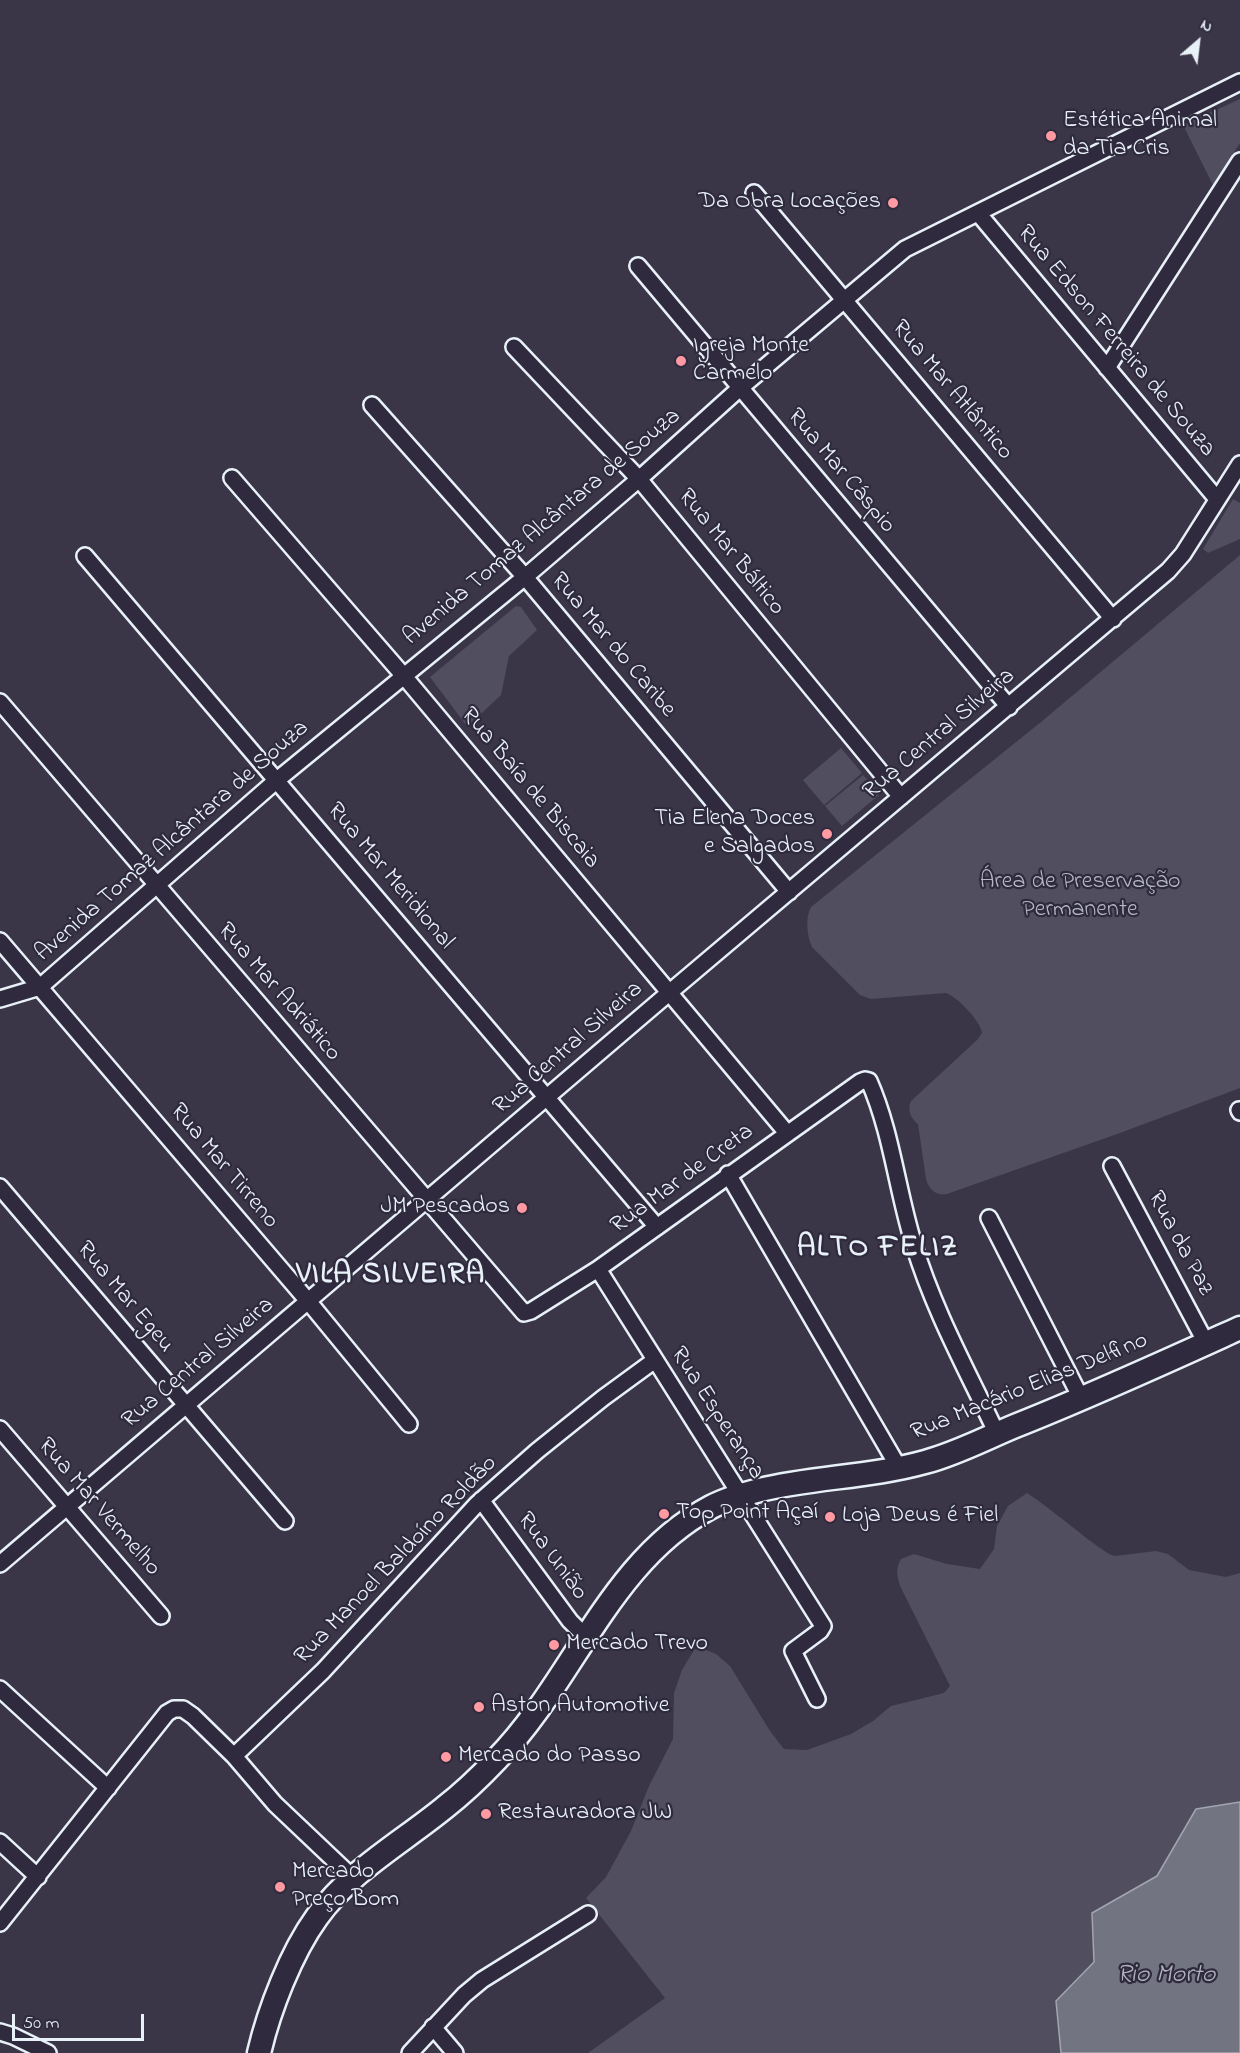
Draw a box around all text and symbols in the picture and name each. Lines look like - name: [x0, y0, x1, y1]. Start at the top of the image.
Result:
- north arrow: [1168, 12, 1228, 72]
- text: N: [1196, 13, 1217, 39]
- place label: Estética Animal da Tia Cris: [1063, 108, 1217, 164]
- marker: Estética Animal da Tia Cris: [1044, 129, 1058, 143]
- place label: Da Obra Locações: [699, 189, 881, 217]
- marker: Da Obra Locações: [886, 196, 900, 210]
- street label: Rua Edson Ferreira de Souza: [1010, 220, 1220, 464]
- street label: Rua Mar Atlântico: [884, 315, 1018, 467]
- place label: Igreja Monte Carmelo: [693, 333, 809, 389]
- marker: Igreja Monte Carmelo: [674, 354, 688, 368]
- street label: Avenida Tomaz Alcântara de Souza: [398, 403, 688, 653]
- street label: Rua Mar Cáspio: [779, 404, 901, 540]
- street label: Rua Mar Báltico: [670, 484, 790, 622]
- street label: Rua Mar do Caribe: [543, 568, 681, 724]
- street label: Rua Central Silveira: [858, 663, 1022, 807]
- street label: Rua Baía de Biscaia: [453, 702, 605, 876]
- street label: Avenida Tomaz Alcântara de Souza: [30, 715, 316, 969]
- street label: Rua Mar Meridional: [319, 798, 459, 956]
- place label: Tia Elena Doces e Salgados: [654, 806, 815, 862]
- marker: Tia Elena Doces e Salgados: [820, 827, 834, 841]
- park label: Área de Preservação Permanente: [980, 869, 1180, 925]
- street label: Rua Mar Adriático: [210, 918, 346, 1068]
- street label: Rua Central Silveira: [488, 976, 650, 1122]
- street label: Rua Mar Tirreno: [162, 1098, 284, 1236]
- street label: Rua Mar de Creta: [606, 1119, 760, 1241]
- street label: Rua da Paz: [1140, 1187, 1218, 1301]
- place label: JM Pescados: [380, 1194, 510, 1222]
- marker: JM Pescados: [515, 1201, 529, 1215]
- district label: ALTO FELIZ: [797, 1232, 959, 1268]
- street label: Rua Mar Egeu: [69, 1236, 179, 1360]
- district label: VILA SILVEIRA: [296, 1259, 486, 1295]
- street label: Rua Central Silveira: [117, 1292, 281, 1436]
- street label: Rua Macário Elias Delfino: [907, 1327, 1153, 1449]
- street label: Rua Esperança: [662, 1342, 770, 1486]
- street label: Rua Mar Vermelho: [30, 1433, 166, 1583]
- street label: Rua Manoel Baldoíno Roldão: [290, 1450, 504, 1672]
- place label: Top Point Açaí: [676, 1500, 818, 1528]
- place label: Loja Deus é Fiel: [842, 1503, 998, 1531]
- street label: Rua União: [509, 1507, 593, 1607]
- marker: Top Point Açaí: [657, 1507, 671, 1521]
- marker: Loja Deus é Fiel: [823, 1510, 837, 1524]
- place label: Mercado Trevo: [566, 1631, 708, 1659]
- marker: Mercado Trevo: [547, 1638, 561, 1652]
- place label: Aston Automotive: [491, 1693, 670, 1721]
- marker: Aston Automotive: [472, 1700, 486, 1714]
- place label: Mercado do Passo: [458, 1743, 641, 1771]
- marker: Mercado do Passo: [439, 1750, 453, 1764]
- place label: Restauradora JW: [498, 1800, 672, 1828]
- marker: Restauradora JW: [479, 1807, 493, 1821]
- place label: Mercado Preço Bom: [292, 1859, 399, 1915]
- marker: Mercado Preço Bom: [273, 1880, 287, 1894]
- water label: Rio Morto: [1117, 1961, 1215, 1993]
- scale bar: [15, 2002, 147, 2040]
- text: 50 m: [23, 2011, 60, 2037]

